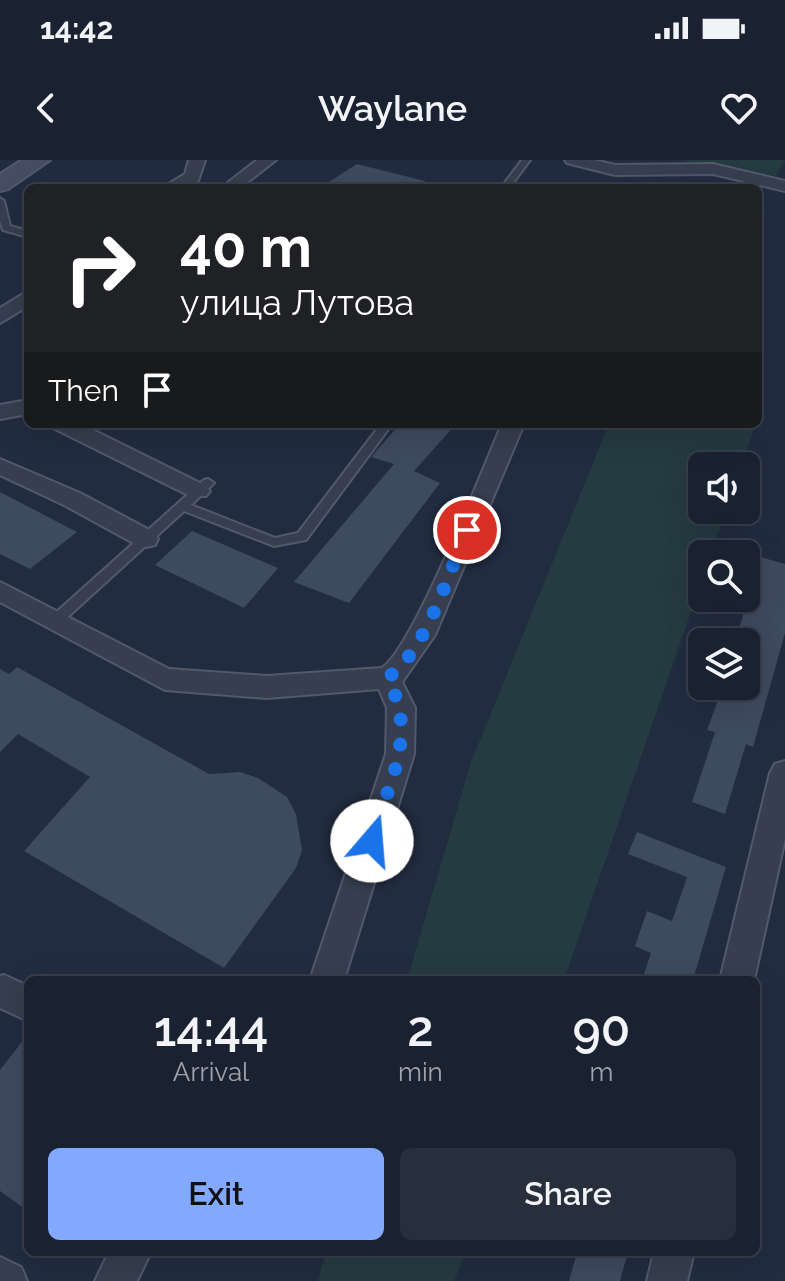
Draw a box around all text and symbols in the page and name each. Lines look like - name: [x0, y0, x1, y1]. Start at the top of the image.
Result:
- text: 14:42: [40, 11, 113, 46]
- icon: back: [24, 86, 68, 130]
- icon: heart: [717, 86, 761, 130]
- text: Waylane: [318, 87, 467, 129]
- text: 40 m: [180, 214, 312, 280]
- icon: right: [48, 216, 152, 320]
- text: улица Лутова: [180, 281, 414, 323]
- icon: arrive: [135, 368, 179, 412]
- text: Then: [48, 373, 119, 408]
- map controls: [688, 452, 760, 700]
- button: sound: [688, 452, 760, 524]
- pin: [433, 496, 501, 564]
- icon: arrive: [445, 508, 489, 552]
- button: search: [688, 540, 760, 612]
- button: layers: [688, 628, 760, 700]
- position arrow: [330, 799, 414, 883]
- text: 14:44: [154, 1001, 268, 1057]
- text: 2: [407, 1001, 434, 1057]
- text: 90: [572, 1001, 630, 1057]
- text: Arrival: [173, 1057, 249, 1087]
- text: min: [398, 1057, 443, 1087]
- text: m: [589, 1057, 613, 1087]
- button: Exit: [48, 1148, 384, 1240]
- button: Share: [400, 1148, 736, 1240]

